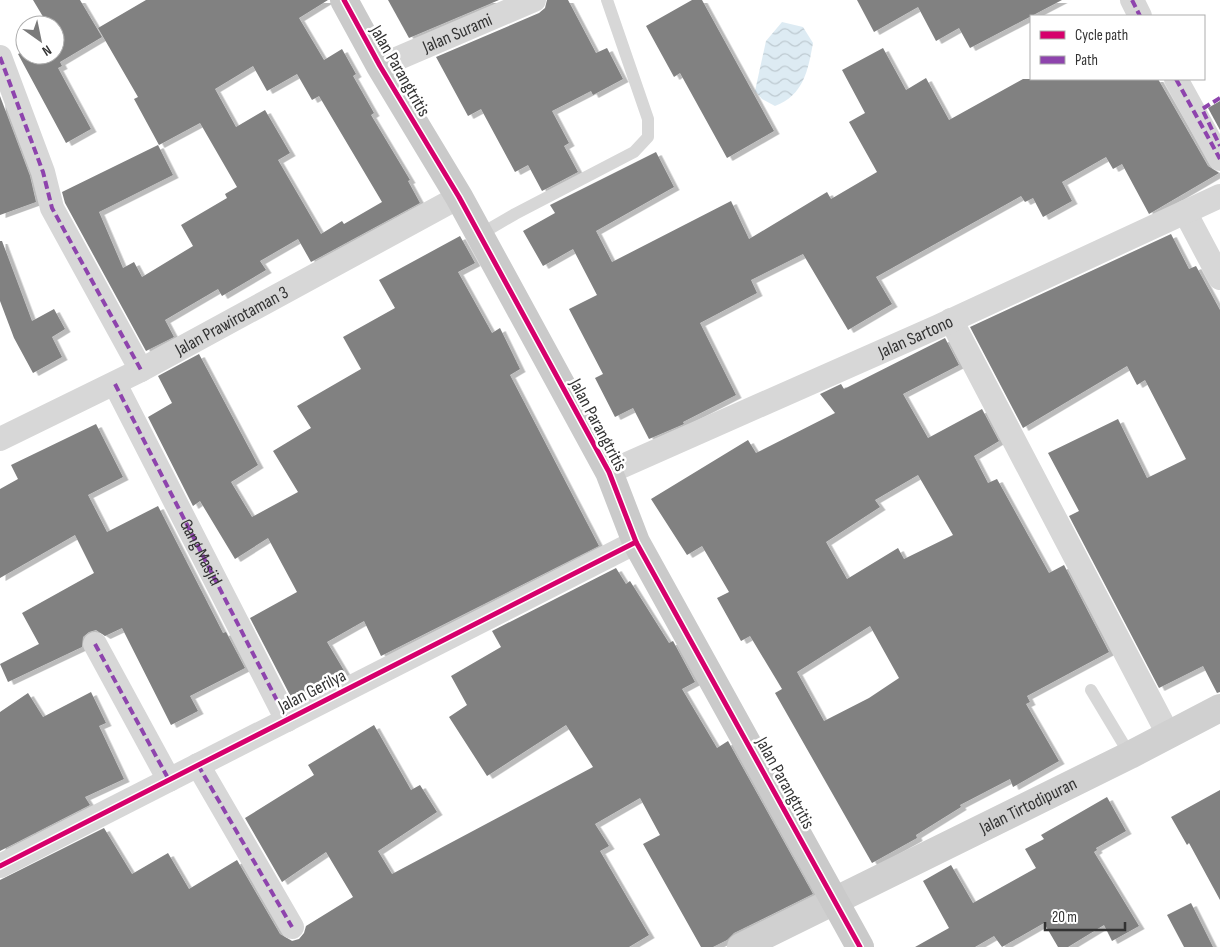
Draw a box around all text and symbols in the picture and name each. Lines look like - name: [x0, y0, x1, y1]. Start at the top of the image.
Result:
- street label: Jalan Surami: [418, 9, 495, 57]
- north arrow: [15, 15, 65, 65]
- legend: [1030, 15, 1205, 80]
- street label: Jalan Parangtritis: [365, 21, 435, 120]
- text: Cycle path: [1075, 26, 1128, 45]
- text: N: [39, 41, 55, 60]
- text: Path: [1075, 51, 1098, 70]
- street label: Jalan Prawirotaman 3: [170, 282, 292, 361]
- street label: Jalan Sartono: [874, 311, 956, 363]
- street label: Jalan Parangtritis: [564, 374, 631, 475]
- street label: Gang Masjid: [175, 515, 227, 589]
- street label: Jalan Gerilya: [274, 665, 349, 717]
- street label: Jalan Parangtritis: [751, 733, 819, 833]
- street label: Jalan Tirtodipuran: [975, 773, 1080, 839]
- scale bar: [1045, 900, 1125, 932]
- text: 20 m: [1052, 908, 1077, 927]

